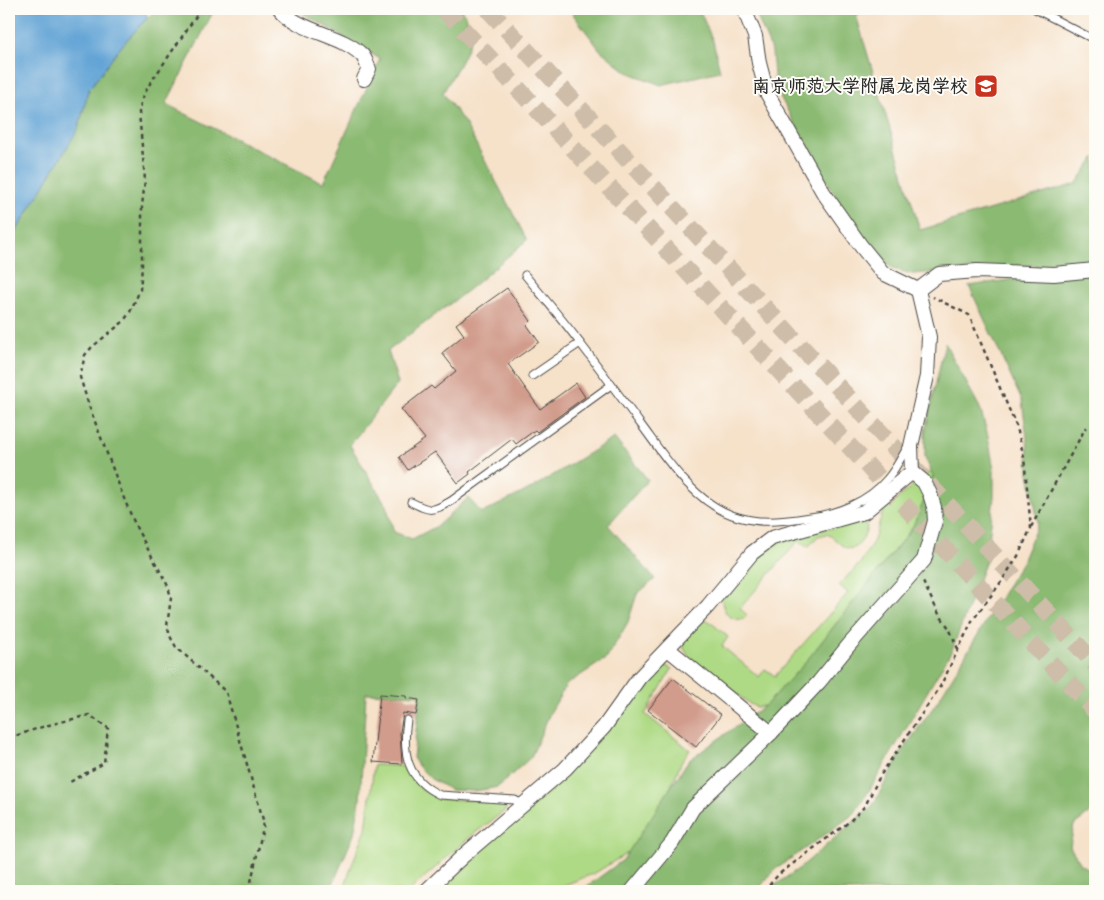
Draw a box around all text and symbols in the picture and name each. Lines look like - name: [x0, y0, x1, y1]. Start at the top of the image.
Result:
- school or university icon: 南京师范大学附属龙岗学校: [973, 73, 999, 99]
- place label: 南京师范大学附属龙岗学校: [752, 75, 968, 97]

